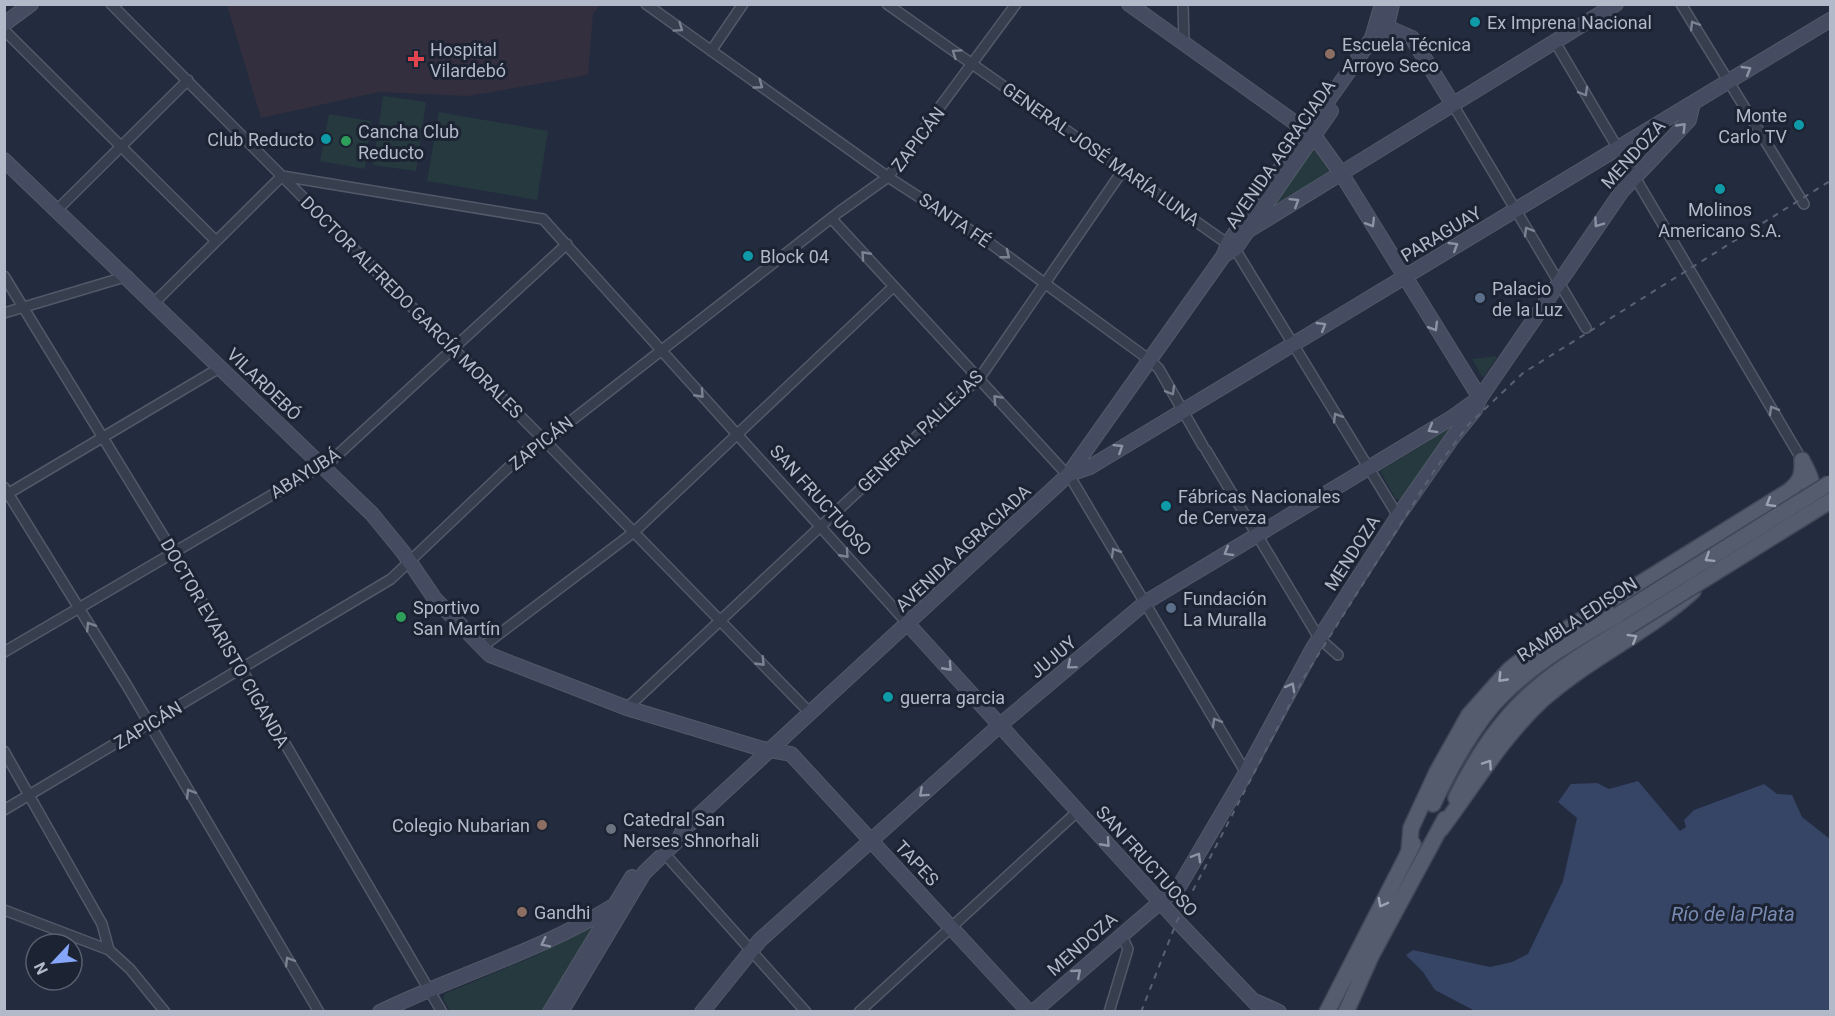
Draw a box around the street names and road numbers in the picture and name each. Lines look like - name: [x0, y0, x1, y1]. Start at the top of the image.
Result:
- street label: AVENIDA AGRACIADA: [1221, 75, 1339, 232]
- street label: GENERAL JOSÉ MARÍA LUNA: [998, 78, 1204, 230]
- street label: ZAPICÁN: [887, 103, 949, 175]
- street label: MENDOZA: [1597, 115, 1670, 193]
- street label: SANTA FÉ: [915, 189, 995, 251]
- street label: DOCTOR ALFREDO GARCÍA MORALES: [297, 192, 528, 423]
- street label: PARAGUAY: [1397, 202, 1485, 266]
- street label: VILARDEBÓ: [223, 344, 305, 424]
- street label: GENERAL PALLEJAS: [853, 365, 987, 496]
- street label: ZAPICÁN: [505, 412, 577, 474]
- street label: SAN FRUCTUOSO: [766, 440, 876, 560]
- street label: ABAYUBÁ: [266, 443, 344, 503]
- street label: AVENIDA AGRACIADA: [891, 480, 1035, 616]
- street label: MENDOZA: [1320, 511, 1384, 595]
- street label: DOCTOR EVARISTO CIGANDA: [156, 535, 294, 751]
- street label: RAMBLA EDISON: [1513, 572, 1641, 666]
- street label: JUJUY: [1026, 631, 1081, 682]
- street label: ZAPICÁN: [110, 697, 186, 753]
- street label: SAN FRUCTUOSO: [1092, 801, 1202, 921]
- street label: TAPES: [891, 836, 943, 890]
- street label: MENDOZA: [1043, 908, 1121, 980]

